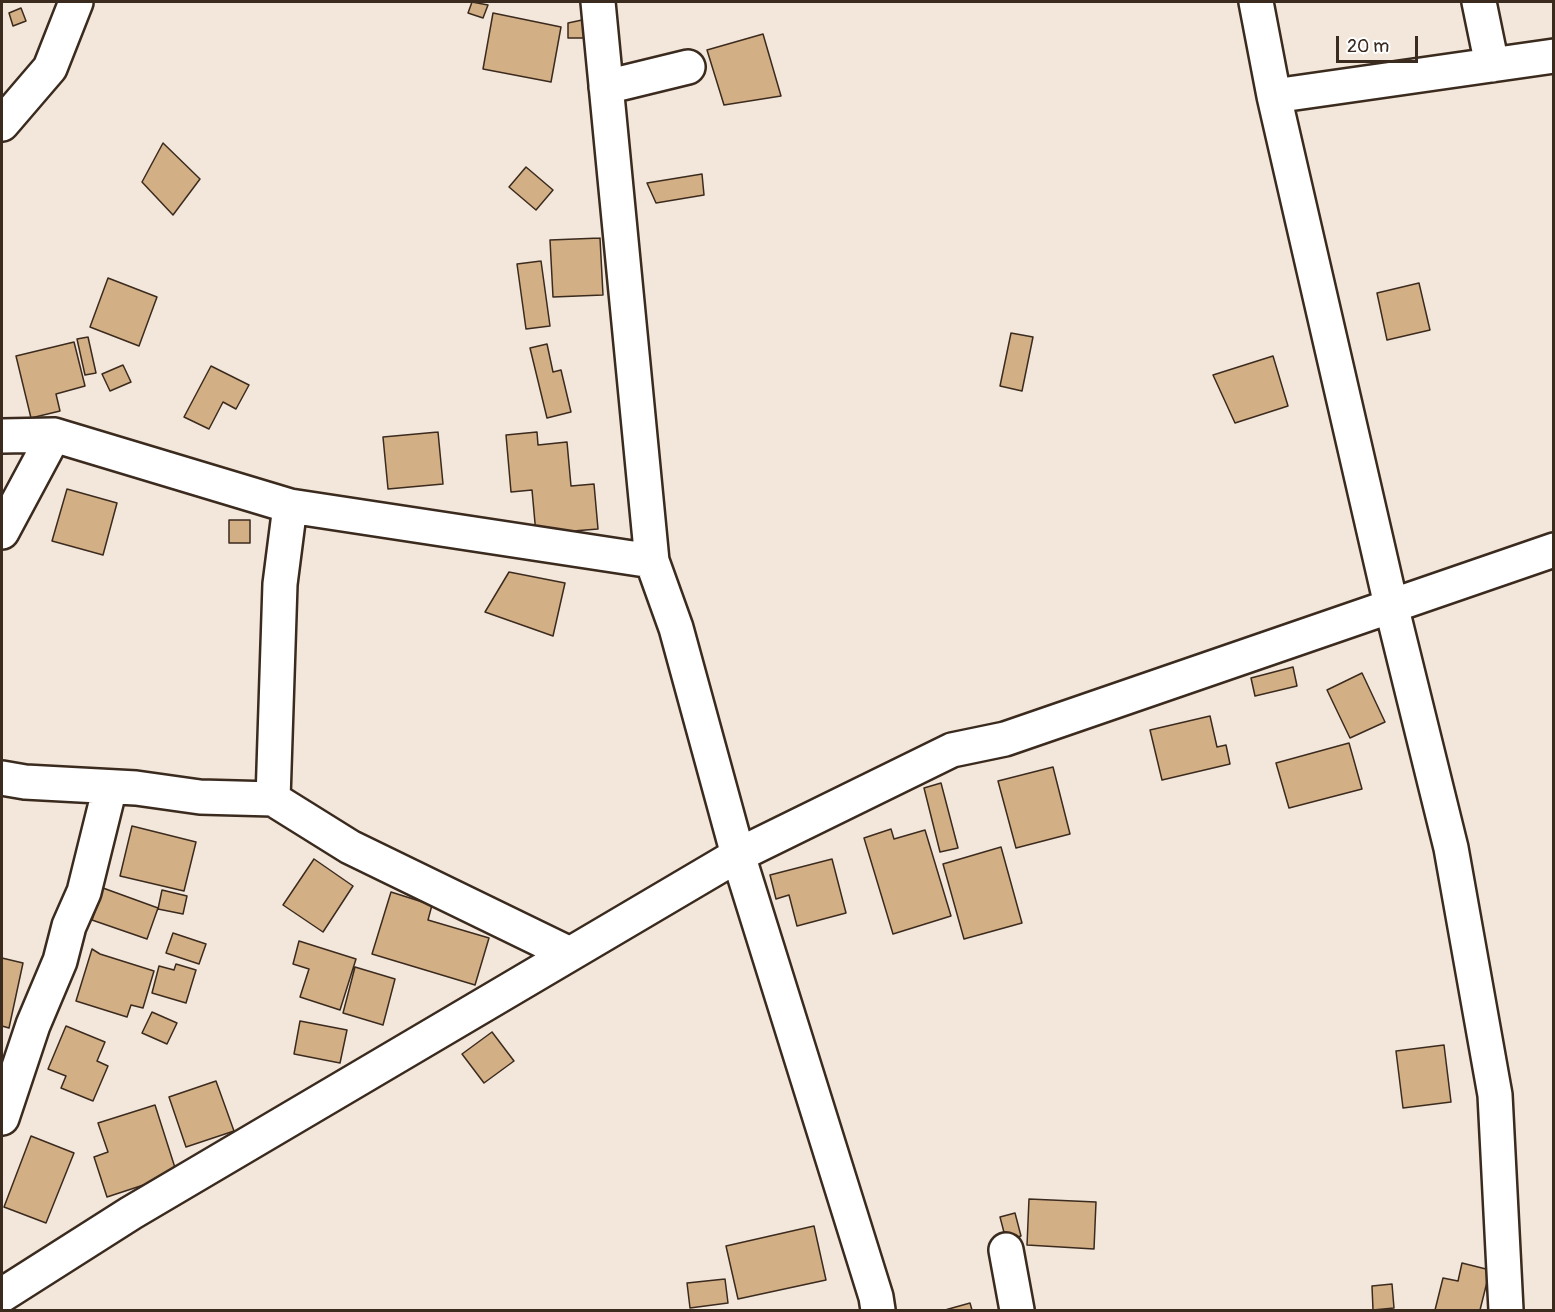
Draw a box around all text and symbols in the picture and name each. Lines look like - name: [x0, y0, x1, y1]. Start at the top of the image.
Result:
- scale bar: [1339, 24, 1422, 62]
- text: 20 m: [1347, 35, 1389, 58]

